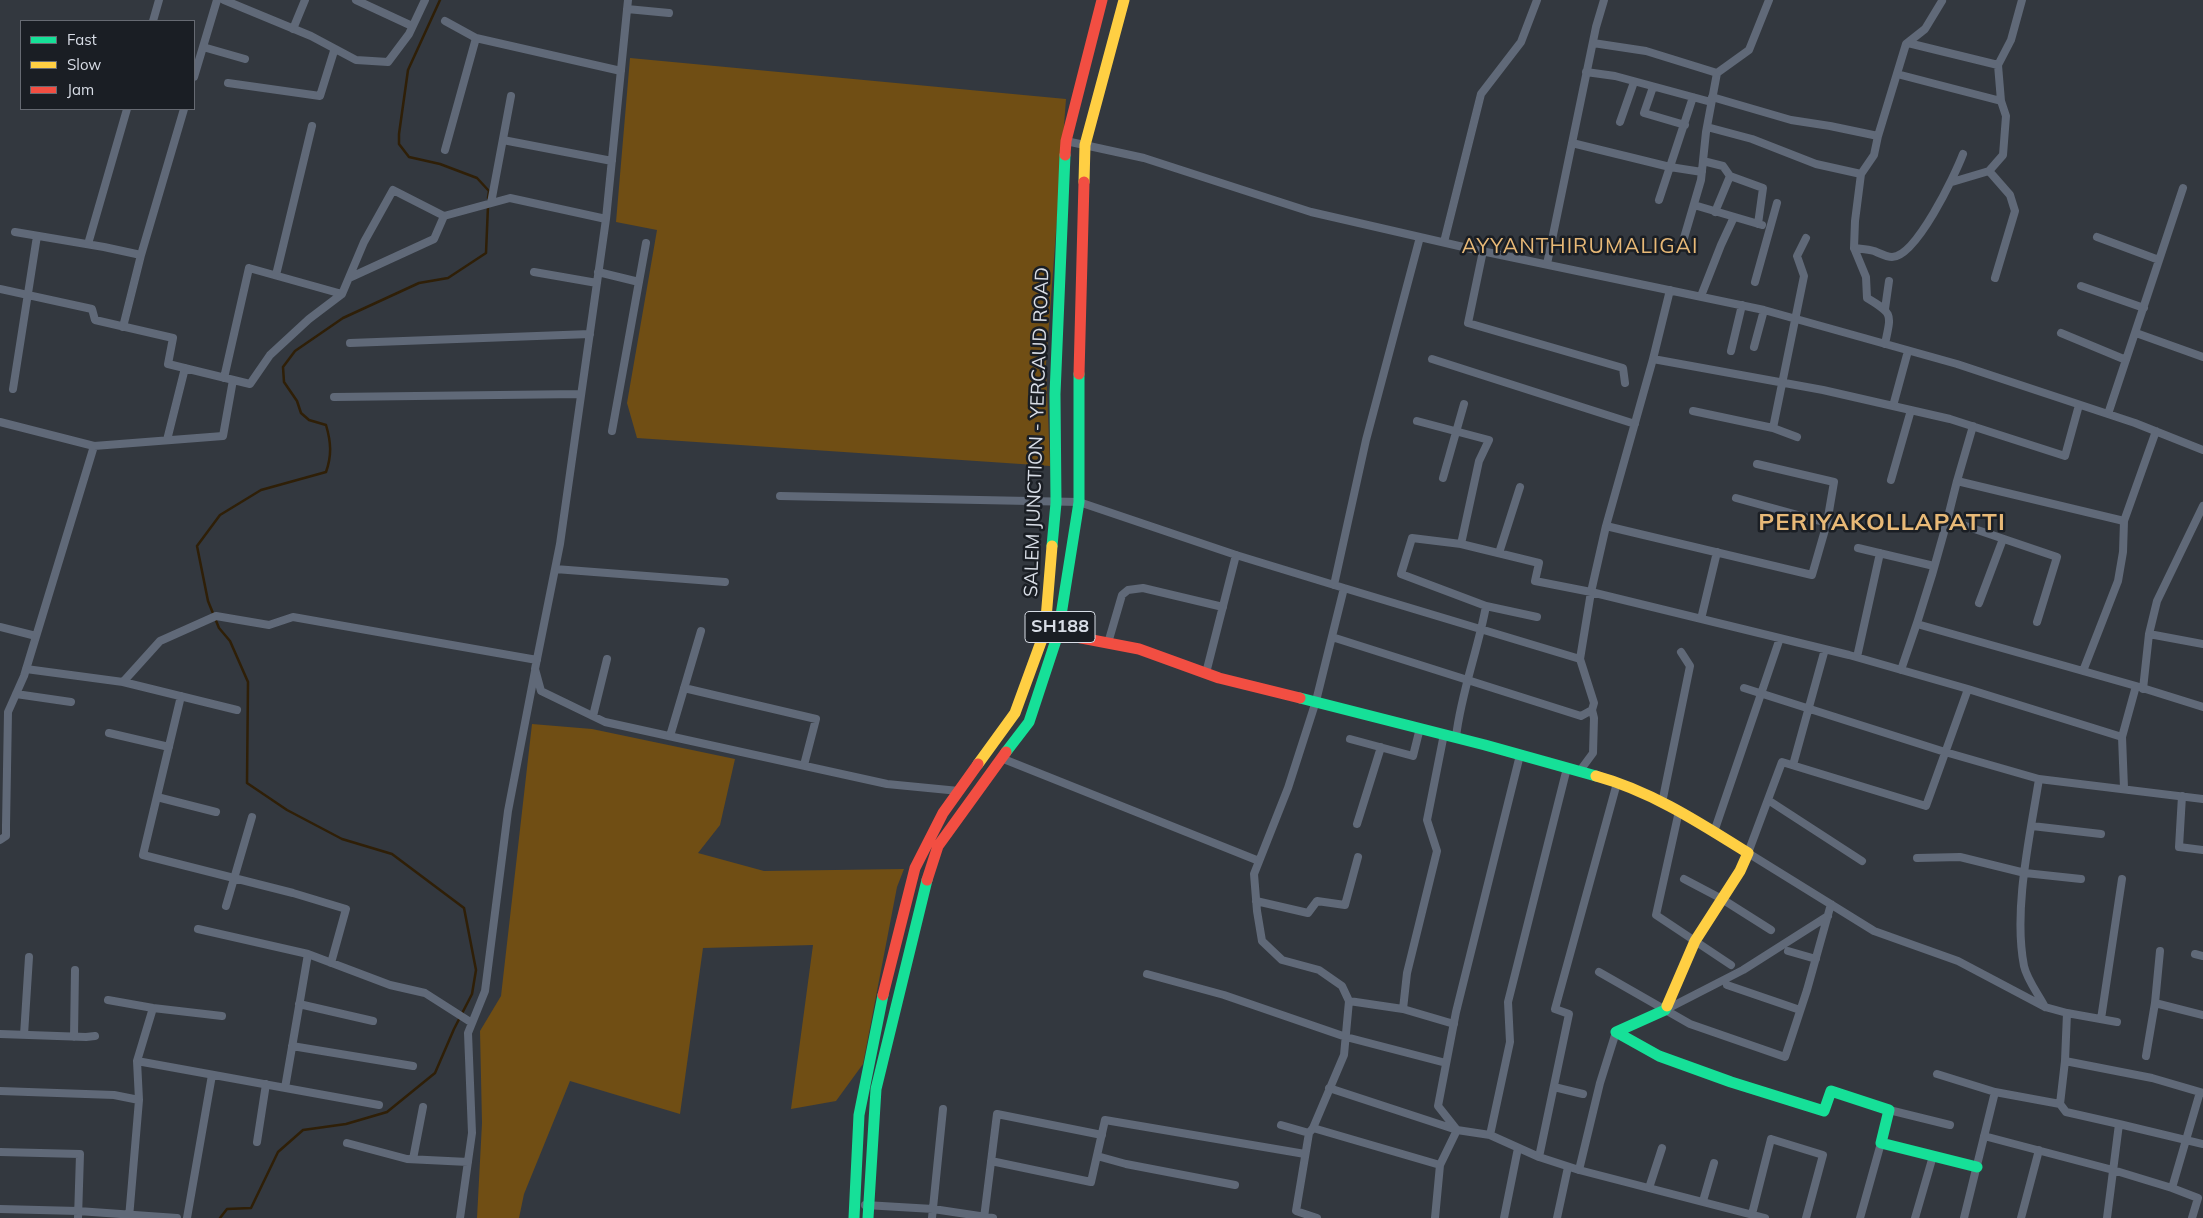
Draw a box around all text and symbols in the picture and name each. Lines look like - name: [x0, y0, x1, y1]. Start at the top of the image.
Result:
- legend: [20, 20, 195, 110]
- text: Fast: [67, 30, 97, 49]
- text: Slow: [67, 55, 101, 74]
- text: Jam: [67, 80, 94, 99]
- district label: AYYANTHIRUMALIGAI: [1459, 234, 1701, 260]
- street label: SALEM JUNCTION - YERCAUD ROAD: [1020, 267, 1054, 597]
- district label: PERIYAKOLLAPATTI: [1756, 509, 2008, 537]
- road number: SH188: [1025, 612, 1095, 642]

